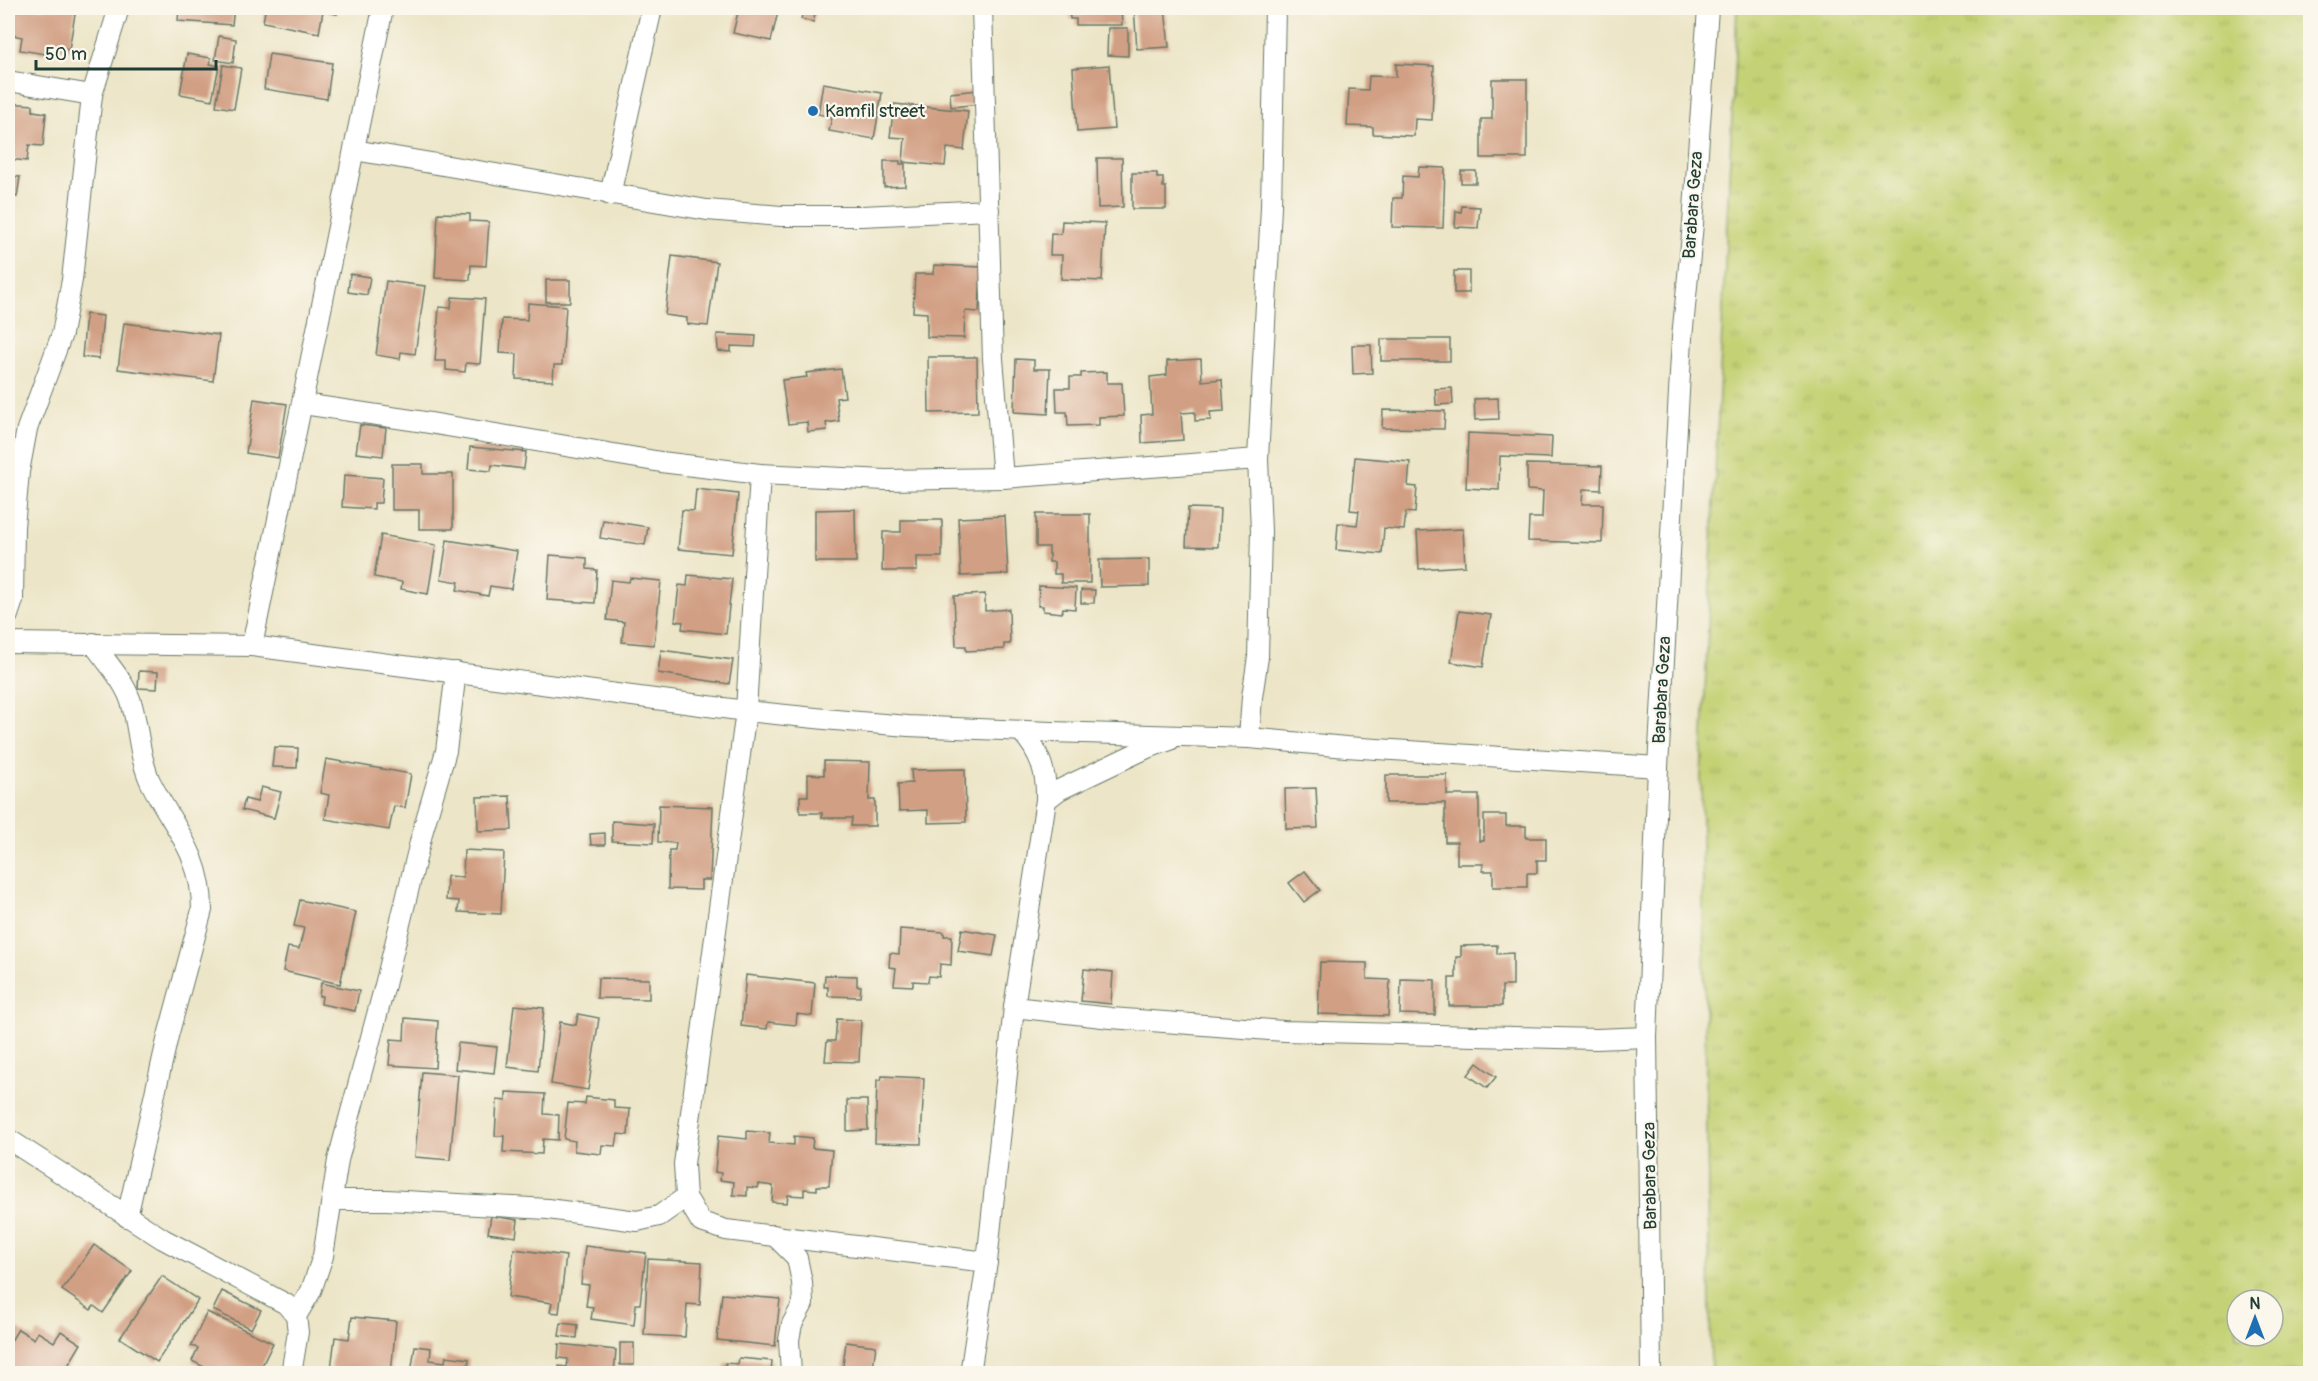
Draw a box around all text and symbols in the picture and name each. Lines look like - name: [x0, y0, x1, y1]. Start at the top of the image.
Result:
- scale bar: [36, 33, 216, 71]
- text: 50 m: [45, 43, 87, 66]
- place label: Kamfil street: [825, 100, 926, 123]
- marker: Kamfil street: [806, 104, 820, 118]
- street label: Barabara Geza: [1678, 150, 1708, 260]
- street label: Barabara Geza: [1648, 636, 1676, 744]
- street label: Barabara Geza: [1638, 1122, 1662, 1230]
- north arrow: [2225, 1288, 2285, 1348]
- text: N: [2250, 1294, 2261, 1314]

